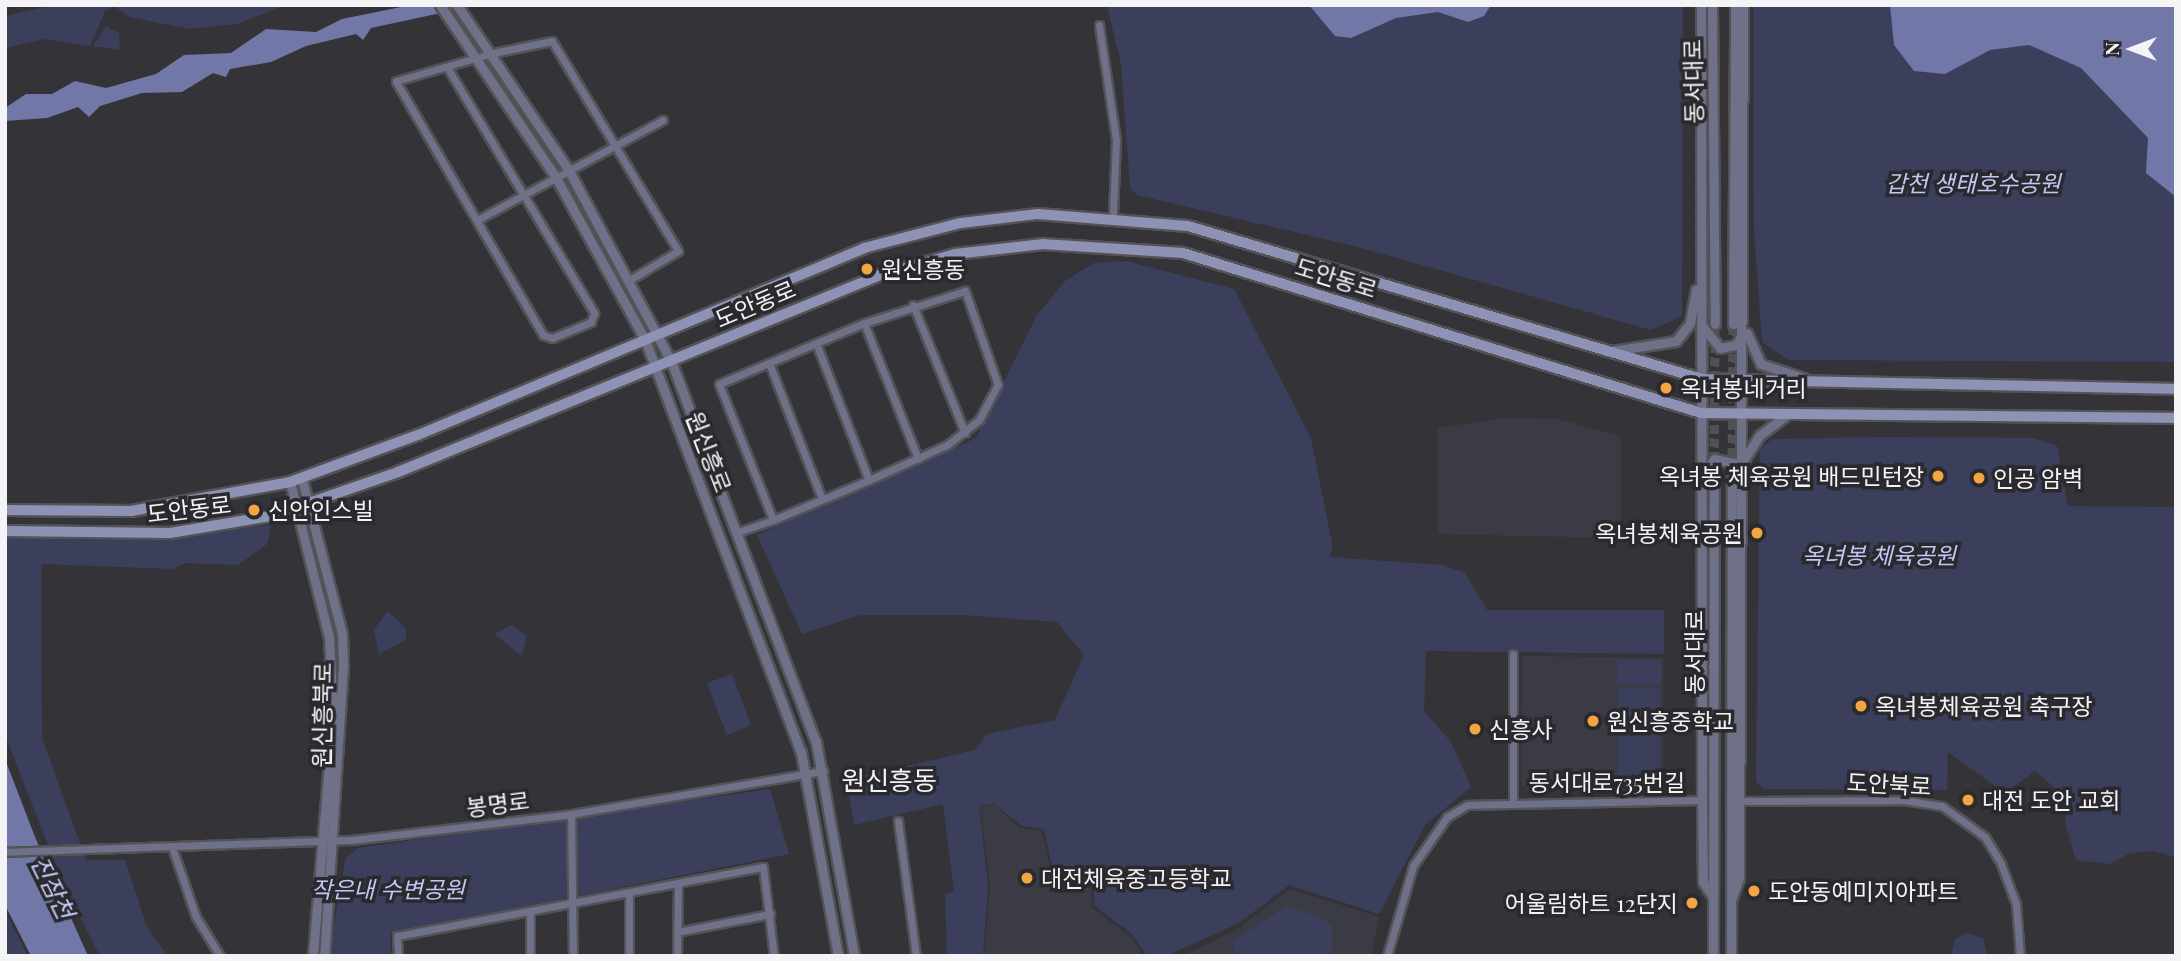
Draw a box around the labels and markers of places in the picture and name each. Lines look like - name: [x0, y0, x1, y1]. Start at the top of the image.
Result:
- place label: 원신흥동: [881, 255, 966, 283]
- marker: 원신흥동: [859, 261, 875, 277]
- place label: 옥녀봉네거리: [1680, 374, 1807, 402]
- marker: 옥녀봉네거리: [1658, 380, 1674, 396]
- place label: 옥녀봉 체육공원 배드민턴장: [1659, 462, 1924, 490]
- place label: 인공 암벽: [1993, 464, 2083, 492]
- marker: 옥녀봉 체육공원 배드민턴장: [1930, 468, 1946, 484]
- marker: 인공 암벽: [1971, 470, 1987, 486]
- place label: 신안인스빌: [268, 496, 374, 524]
- marker: 신안인스빌: [246, 502, 262, 518]
- place label: 옥녀봉체육공원: [1595, 519, 1743, 547]
- marker: 옥녀봉체육공원: [1749, 525, 1765, 541]
- place label: 옥녀봉체육공원 축구장: [1875, 692, 2092, 720]
- marker: 옥녀봉체육공원 축구장: [1853, 698, 1869, 714]
- place label: 원신흥중학교: [1607, 707, 1734, 735]
- marker: 원신흥중학교: [1585, 713, 1601, 729]
- place label: 신흥사: [1489, 715, 1552, 743]
- marker: 신흥사: [1467, 721, 1483, 737]
- place label: 대전 도안 교회: [1982, 786, 2120, 814]
- marker: 대전 도안 교회: [1960, 792, 1976, 808]
- place label: 대전체육중고등학교: [1041, 864, 1231, 892]
- marker: 대전체육중고등학교: [1019, 870, 1035, 886]
- place label: 도안동예미지아파트: [1768, 877, 1958, 905]
- marker: 도안동예미지아파트: [1746, 883, 1762, 899]
- place label: 어울림하트 12단지: [1505, 889, 1678, 917]
- marker: 어울림하트 12단지: [1684, 895, 1700, 911]

